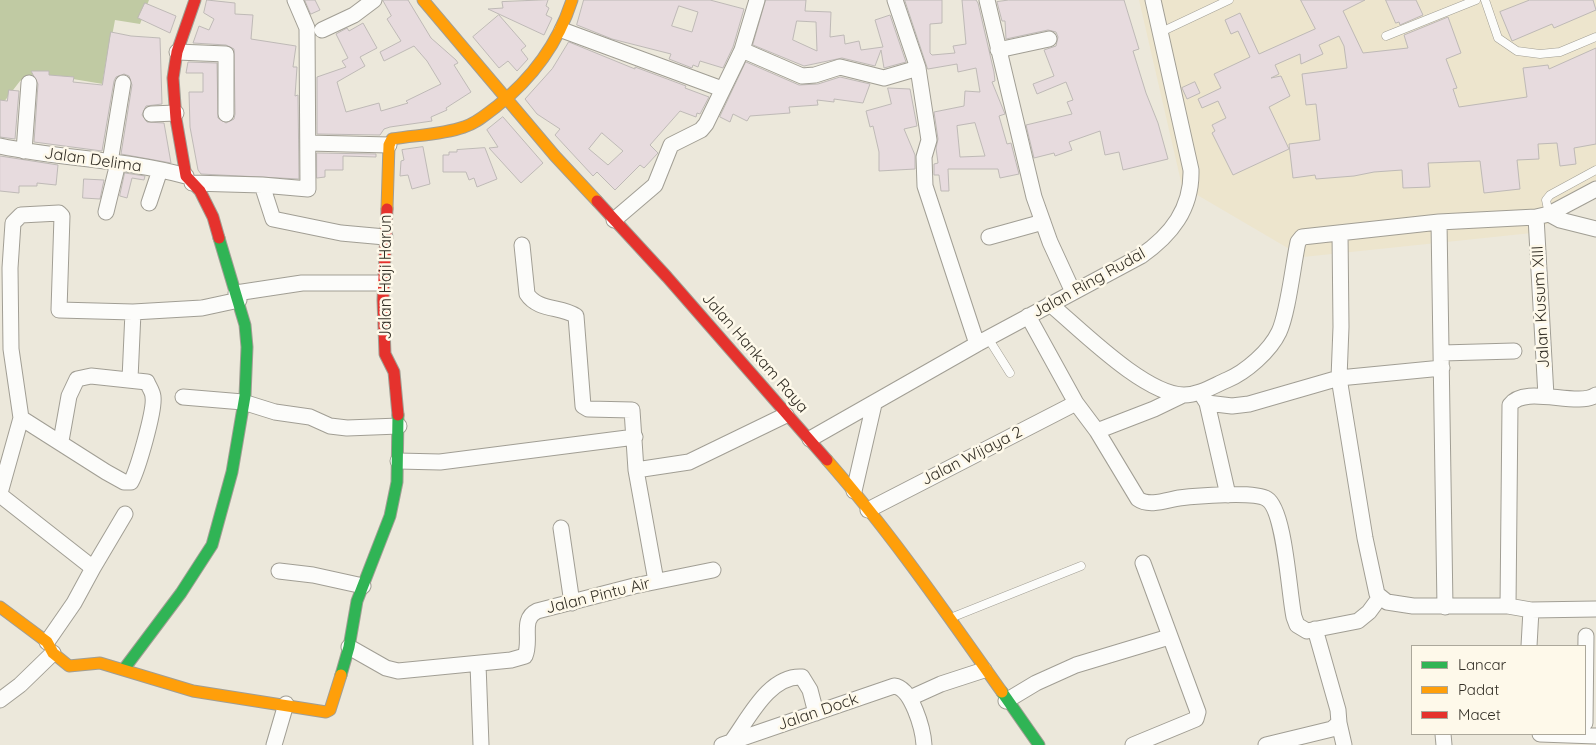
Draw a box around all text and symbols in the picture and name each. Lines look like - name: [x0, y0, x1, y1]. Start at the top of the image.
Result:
- street label: Jalan Delima: [43, 144, 143, 176]
- street label: Jalan Haji Harun: [376, 215, 396, 339]
- street label: Jalan Ring Rudal: [1029, 244, 1149, 322]
- street label: Jalan Kusum XIII: [1528, 245, 1554, 369]
- street label: Jalan Hankam Raya: [698, 289, 812, 417]
- street label: Jalan Wijaya 2: [918, 422, 1026, 490]
- street label: Jalan Pintu Air: [544, 574, 652, 618]
- legend: [1411, 645, 1586, 735]
- text: Lancar: [1458, 655, 1506, 674]
- text: Padat: [1458, 680, 1499, 699]
- street label: Jalan Dock: [775, 689, 861, 735]
- text: Macet: [1458, 705, 1501, 724]

